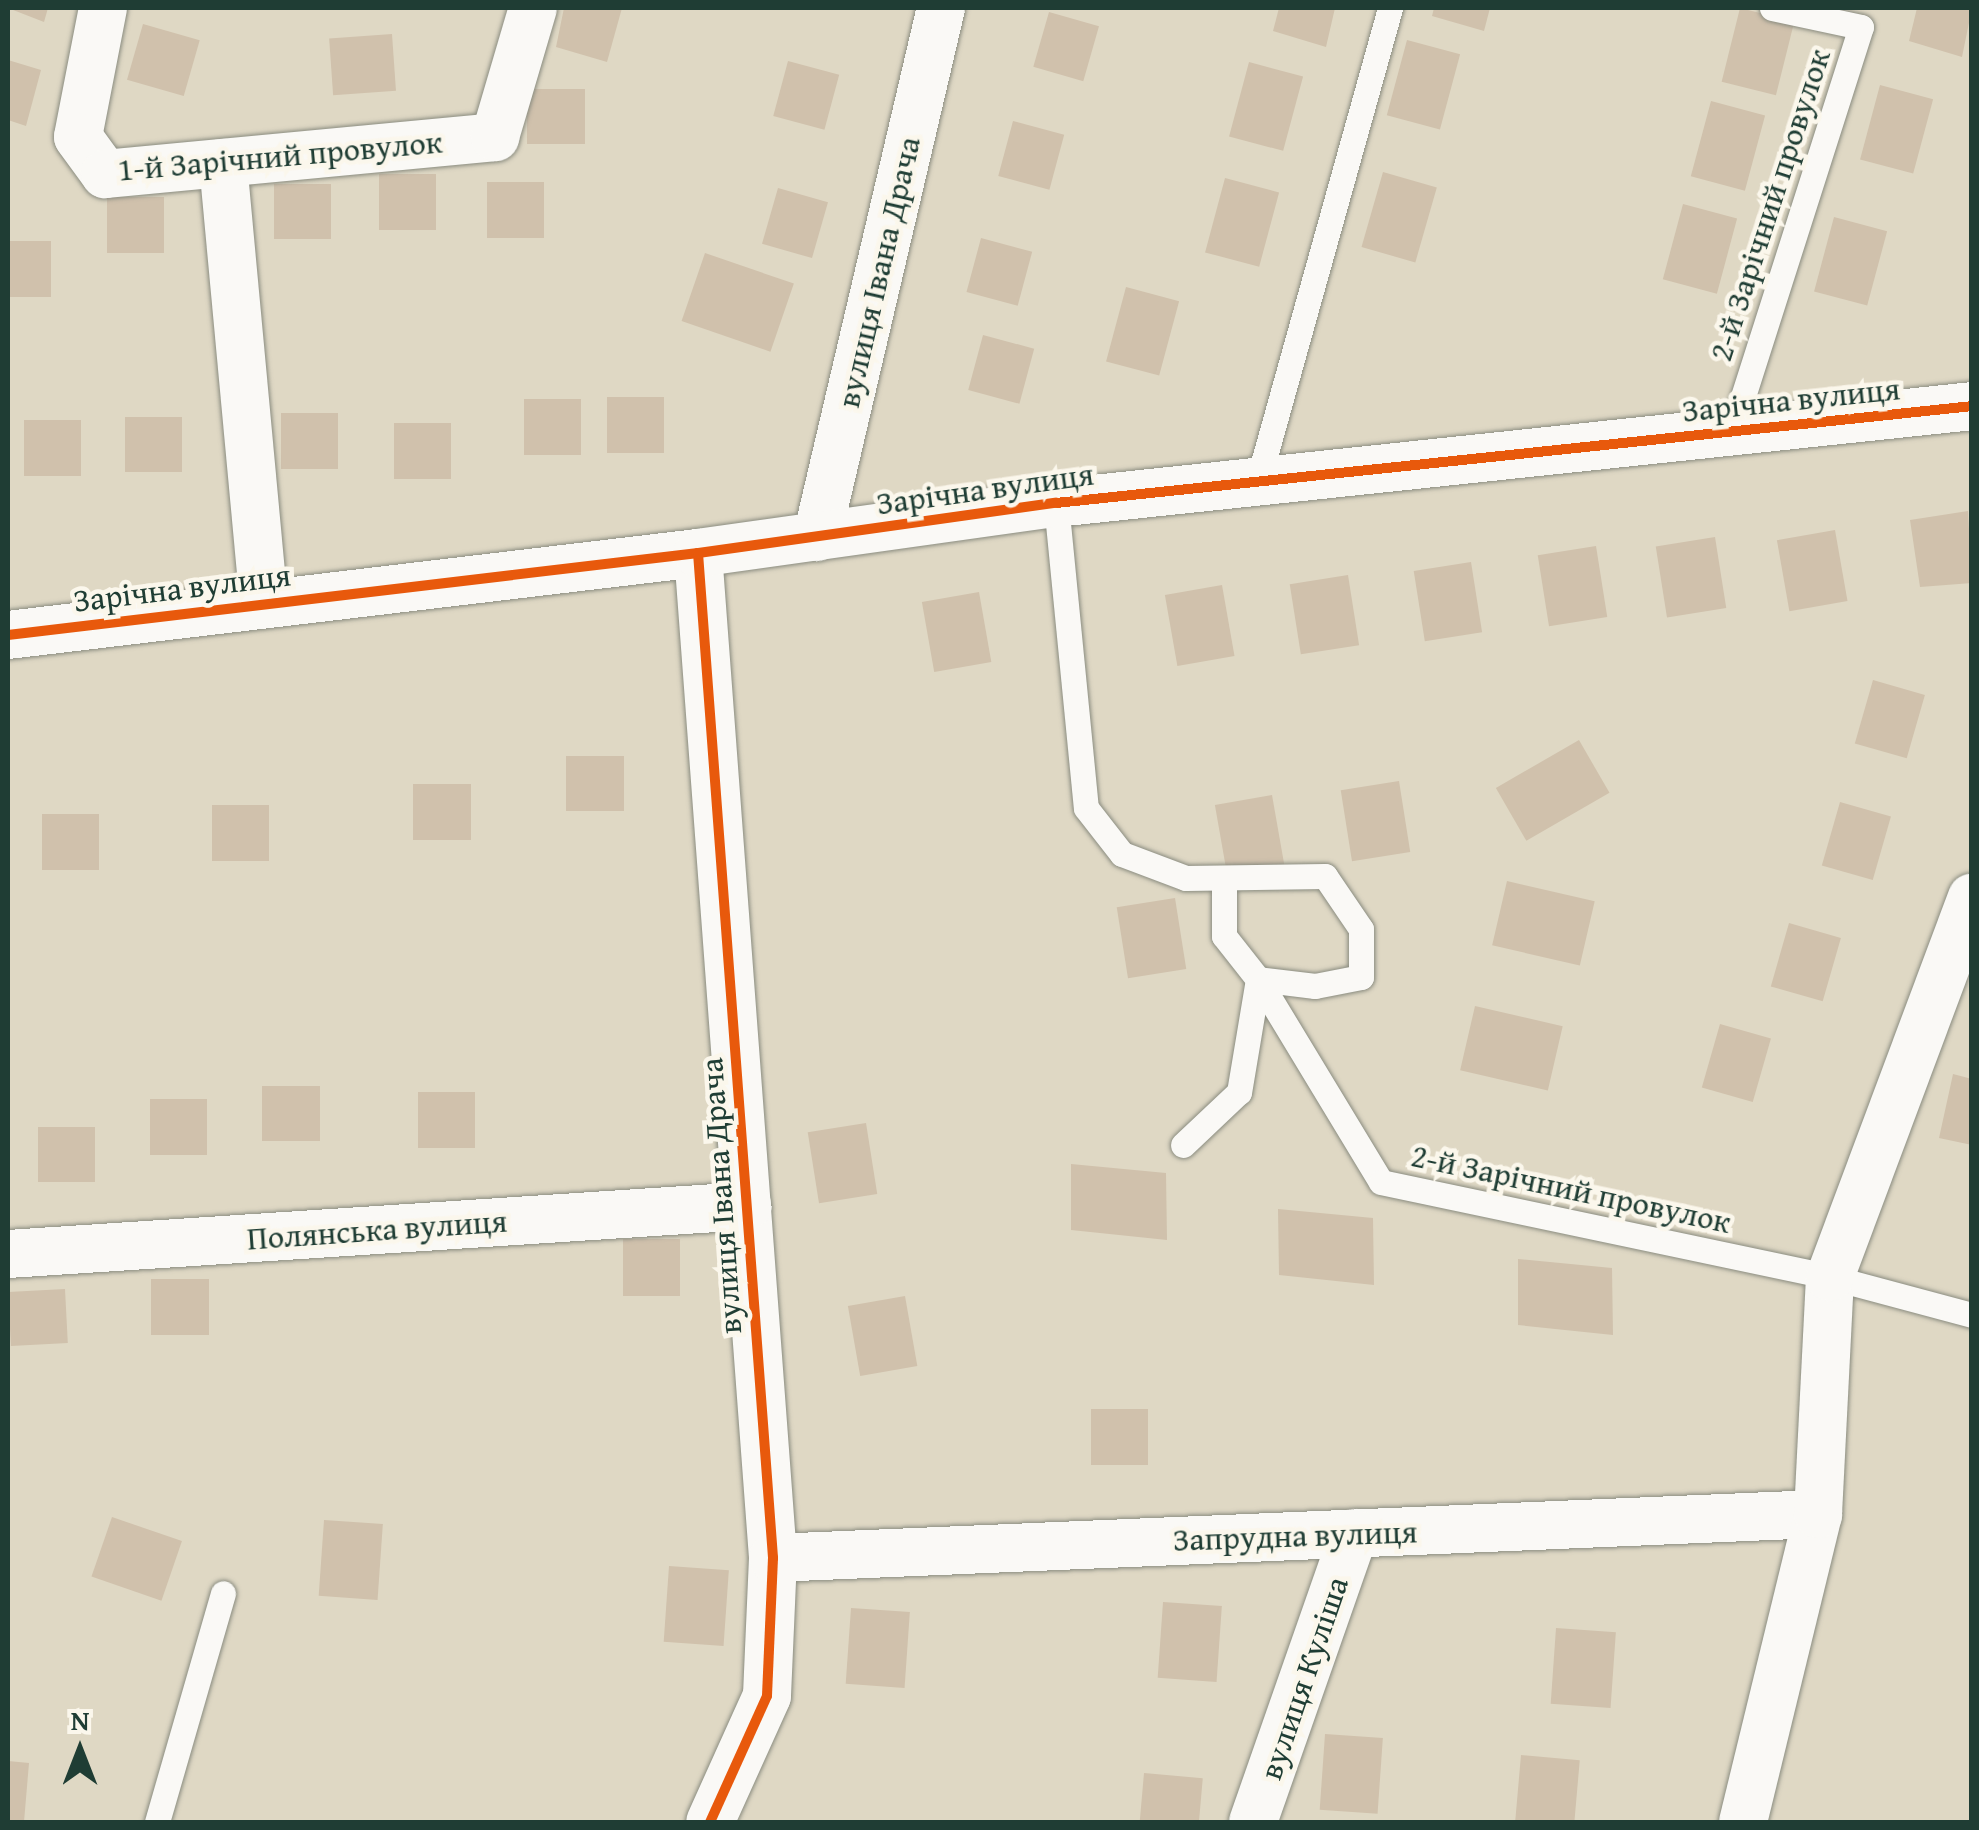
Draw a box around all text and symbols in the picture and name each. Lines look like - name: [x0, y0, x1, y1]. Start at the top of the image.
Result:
- street label: 2-й Зарічний провулок: [1701, 44, 1839, 366]
- street label: 1-й Зарічний провулок: [116, 123, 444, 189]
- street label: вулиця Івана Драча: [829, 133, 929, 411]
- street label: Зарічна вулиця: [1680, 369, 1902, 431]
- street label: Зарічна вулиця: [874, 455, 1096, 523]
- street label: Зарічна вулиця: [71, 556, 293, 620]
- street label: вулиця Івана Драча: [692, 1057, 750, 1335]
- street label: 2-й Зарічний провулок: [1408, 1136, 1734, 1242]
- street label: Полянська вулиця: [246, 1202, 508, 1258]
- street label: Запрудна вулиця: [1172, 1513, 1418, 1559]
- street label: вулиця Куліша: [1251, 1572, 1357, 1784]
- text: N: [71, 1699, 89, 1740]
- north arrow: [30, 1700, 130, 1800]

